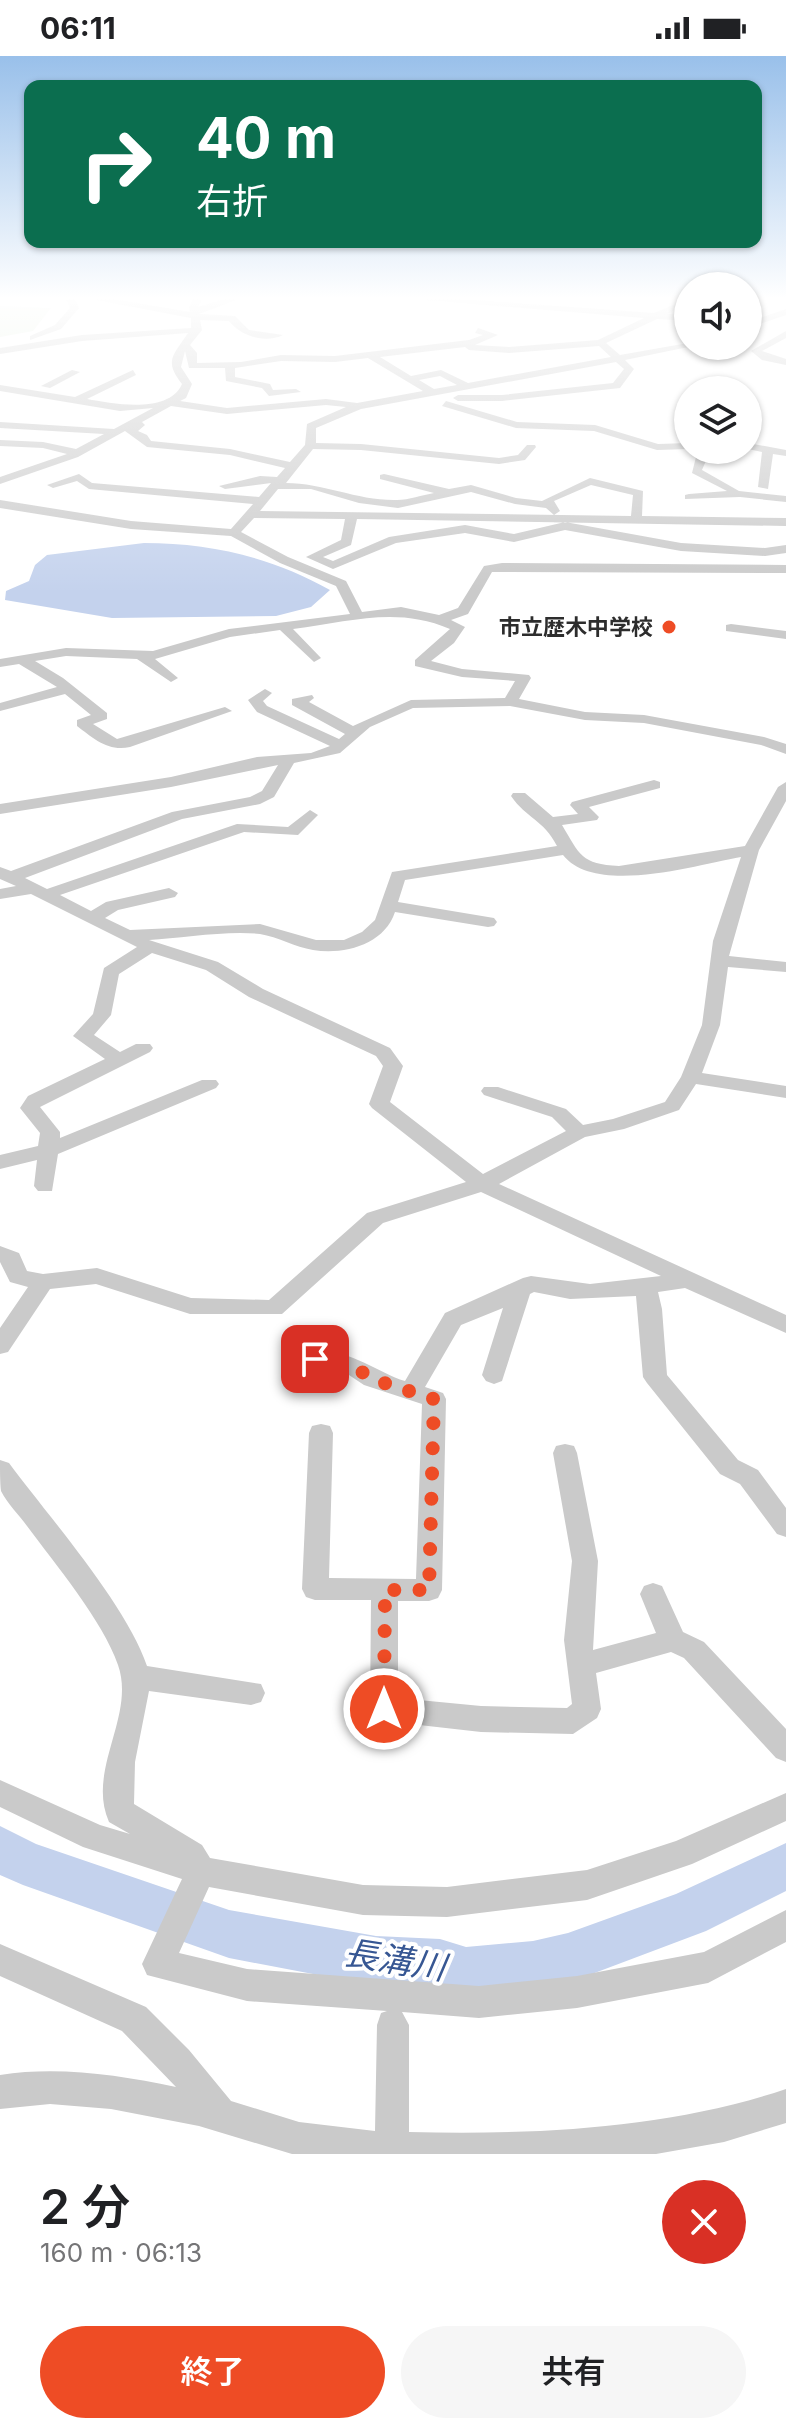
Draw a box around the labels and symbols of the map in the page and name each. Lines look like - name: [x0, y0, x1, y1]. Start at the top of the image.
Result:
- place label: 市立歴木中学校: [499, 614, 653, 640]
- marker: 市立歴木中学校: [660, 618, 678, 636]
- pin: [281, 1325, 349, 1393]
- position arrow: [342, 1667, 426, 1751]
- water label: 長溝川: [341, 1931, 452, 1988]

